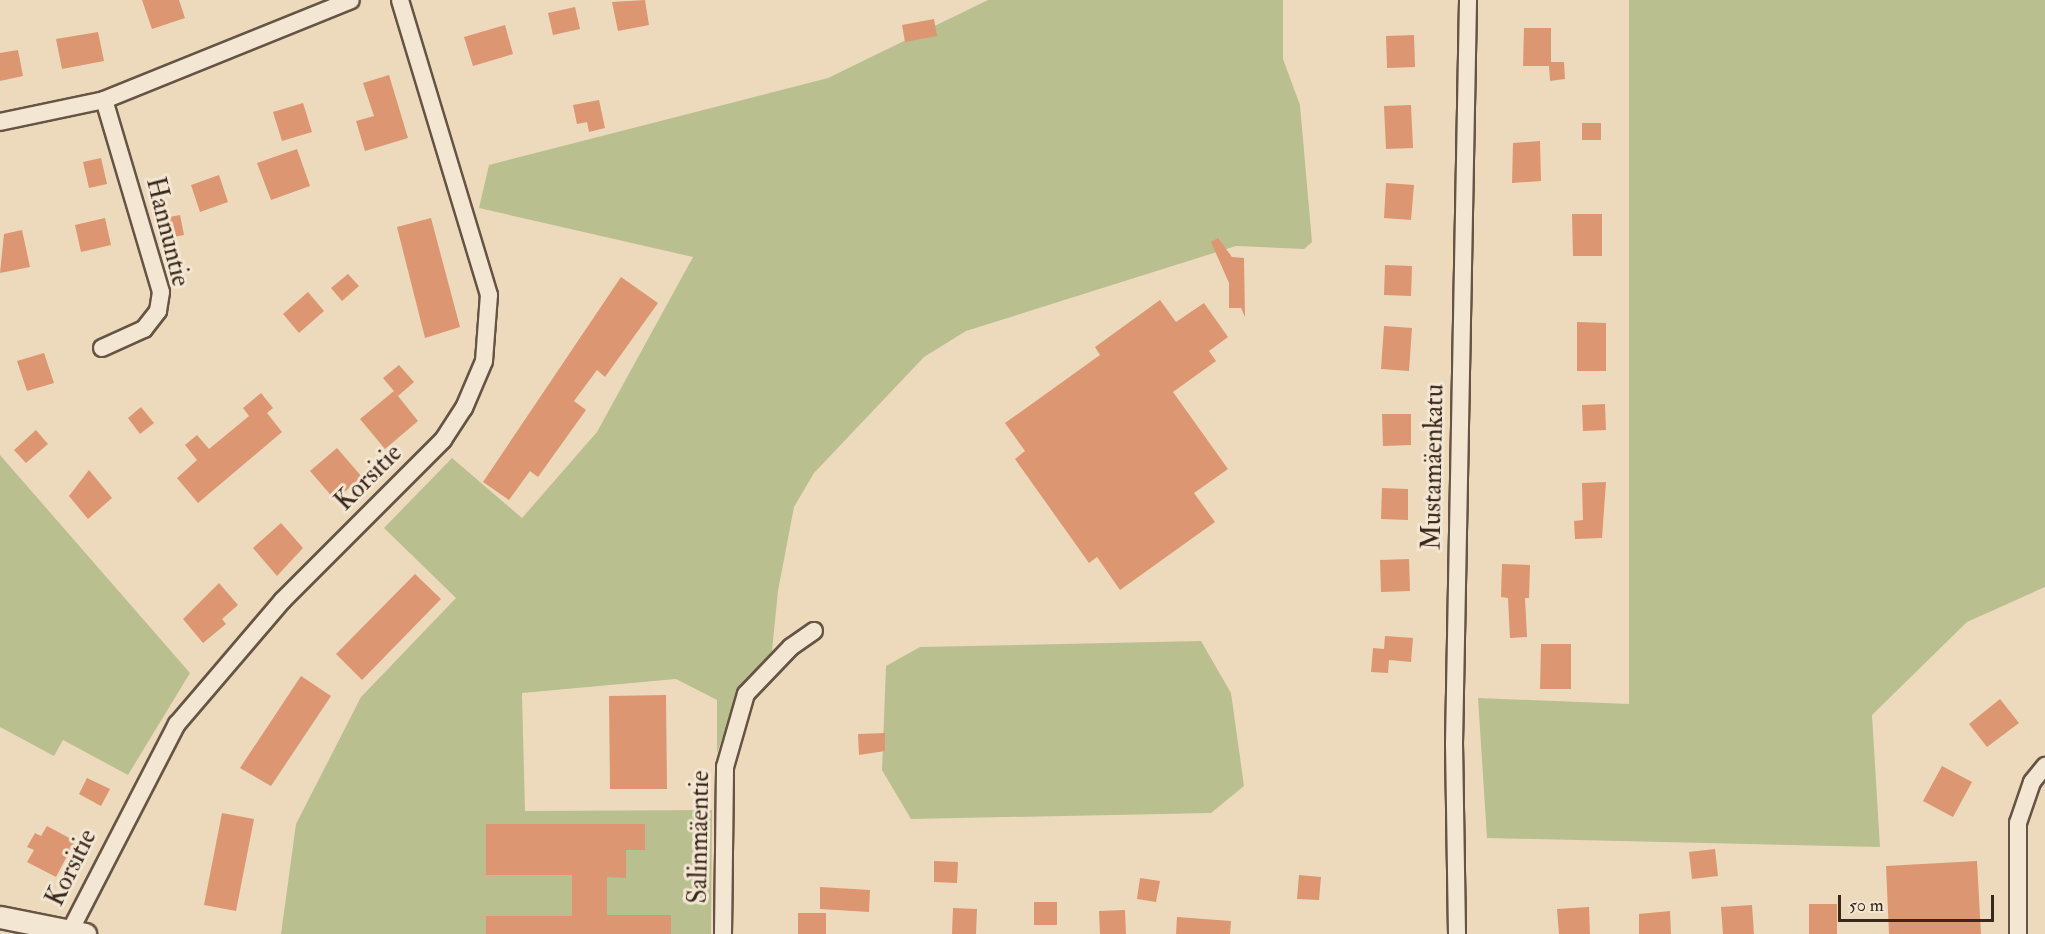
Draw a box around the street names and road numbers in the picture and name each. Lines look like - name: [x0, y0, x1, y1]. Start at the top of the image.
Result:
- street label: Hannuntie: [138, 174, 196, 290]
- street label: Mustamäenkatu: [1417, 384, 1451, 550]
- street label: Korsitie: [329, 438, 409, 518]
- street label: Salinmäentie: [683, 770, 717, 904]
- street label: Korsitie: [40, 824, 104, 912]

